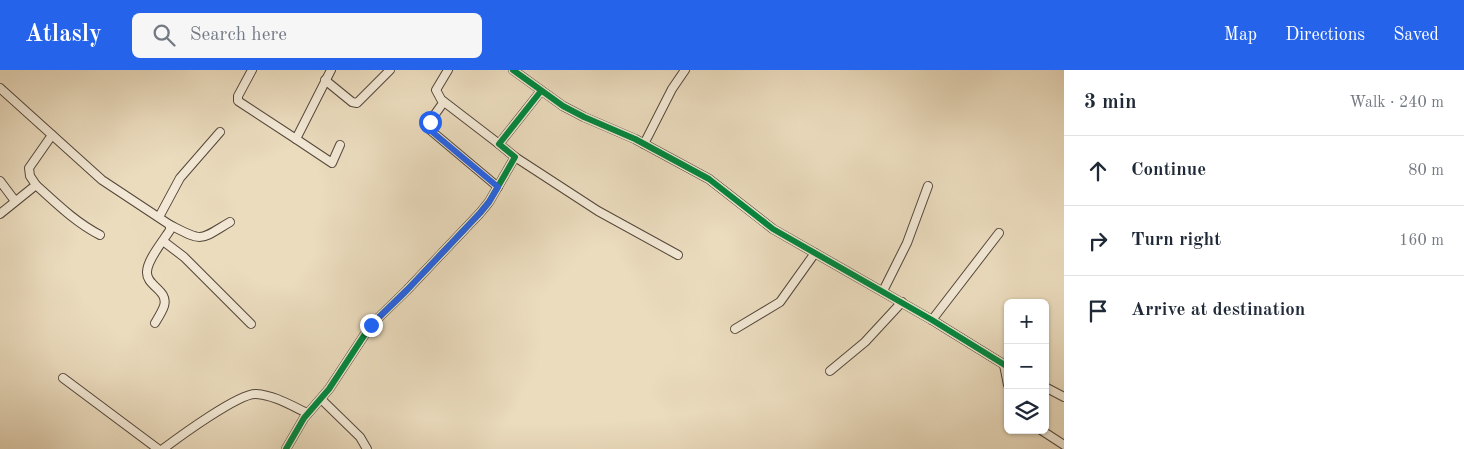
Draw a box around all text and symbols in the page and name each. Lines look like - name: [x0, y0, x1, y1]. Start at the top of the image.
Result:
- search box: [132, 13, 482, 58]
- icon: search: [150, 21, 178, 49]
- text: Atlasly: [25, 23, 102, 47]
- text: Search here: [190, 26, 287, 45]
- text: Map: [1224, 26, 1257, 44]
- text: Directions: [1285, 26, 1365, 44]
- text: Saved: [1393, 26, 1439, 44]
- text: 3 min: [1084, 92, 1137, 113]
- text: Walk · 240 m: [1349, 95, 1444, 111]
- route start: [419, 111, 442, 134]
- icon: ahead: [1084, 157, 1112, 185]
- text: Continue: [1131, 161, 1206, 180]
- text: 80 m: [1408, 163, 1444, 179]
- icon: right: [1084, 227, 1112, 255]
- text: Turn right: [1131, 231, 1221, 250]
- text: 160 m: [1399, 233, 1444, 249]
- icon: arrive: [1084, 297, 1112, 325]
- map controls: [1004, 299, 1049, 434]
- button: +: [1004, 299, 1049, 344]
- text: Arrive at destination: [1131, 301, 1305, 320]
- route end: [360, 314, 383, 337]
- button: −: [1004, 344, 1049, 389]
- button: layers: [1004, 389, 1049, 434]

